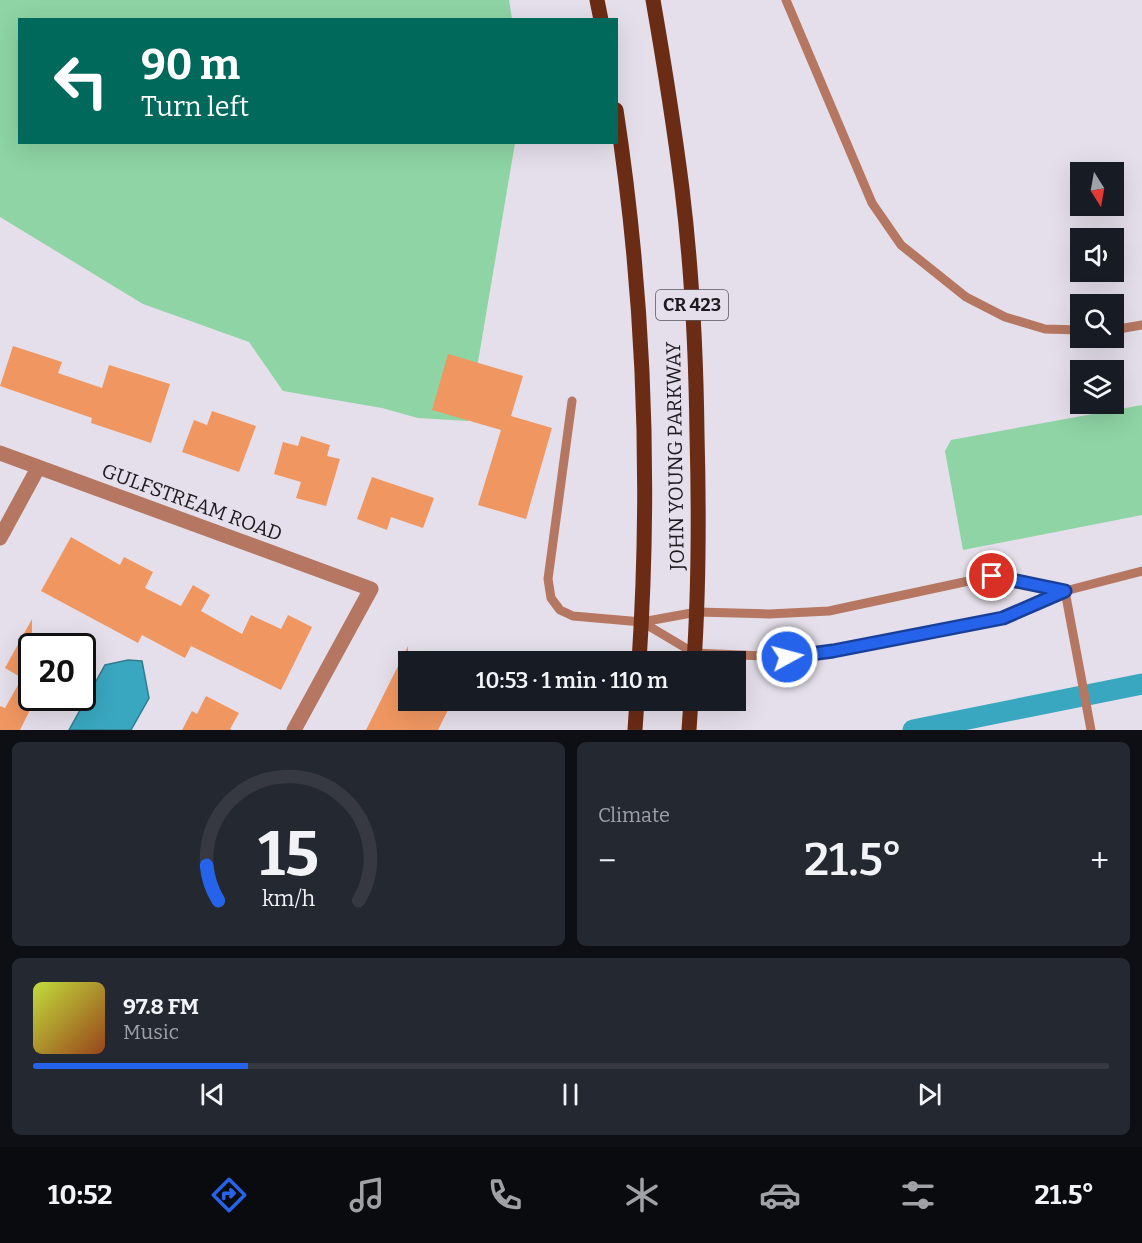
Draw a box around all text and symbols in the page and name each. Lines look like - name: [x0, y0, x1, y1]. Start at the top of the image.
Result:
- text: 90 m: [141, 40, 240, 90]
- icon: left: [42, 42, 120, 120]
- text: Turn left: [141, 91, 249, 123]
- north arrow: [1070, 162, 1124, 216]
- map controls: [1070, 162, 1124, 414]
- button: sound: [1070, 228, 1124, 282]
- road number: CR 423: [656, 290, 728, 320]
- button: search: [1070, 294, 1124, 348]
- street label: JOHN YOUNG PARKWAY: [661, 341, 689, 572]
- button: layers: [1070, 360, 1124, 414]
- street label: GULFSTREAM ROAD: [99, 458, 285, 546]
- pin: [966, 550, 1017, 601]
- icon: arrive: [975, 559, 1008, 592]
- position arrow: [755, 625, 819, 689]
- speed limit sign: 20: [18, 633, 96, 711]
- text: 10:53 · 1 min · 110 m: [476, 667, 668, 694]
- text: Climate: [598, 803, 670, 827]
- text: 15: [258, 817, 319, 892]
- text: 21.5°: [804, 833, 902, 887]
- text: −: [598, 841, 616, 881]
- text: +: [1090, 841, 1109, 881]
- text: km/h: [262, 886, 315, 912]
- text: 97.8 FM: [123, 993, 199, 1020]
- text: Music: [123, 1020, 179, 1044]
- icon: previous: [196, 1078, 229, 1111]
- icon: pause: [554, 1078, 587, 1111]
- icon: next: [913, 1078, 946, 1111]
- icon: directions: [208, 1174, 250, 1216]
- icon: music: [346, 1174, 388, 1216]
- icon: phone: [484, 1174, 526, 1216]
- icon: climate: [621, 1174, 663, 1216]
- icon: car: [759, 1174, 801, 1216]
- icon: filters: [897, 1174, 939, 1216]
- text: 10:52: [48, 1179, 113, 1211]
- text: 21.5°: [1034, 1179, 1094, 1211]

